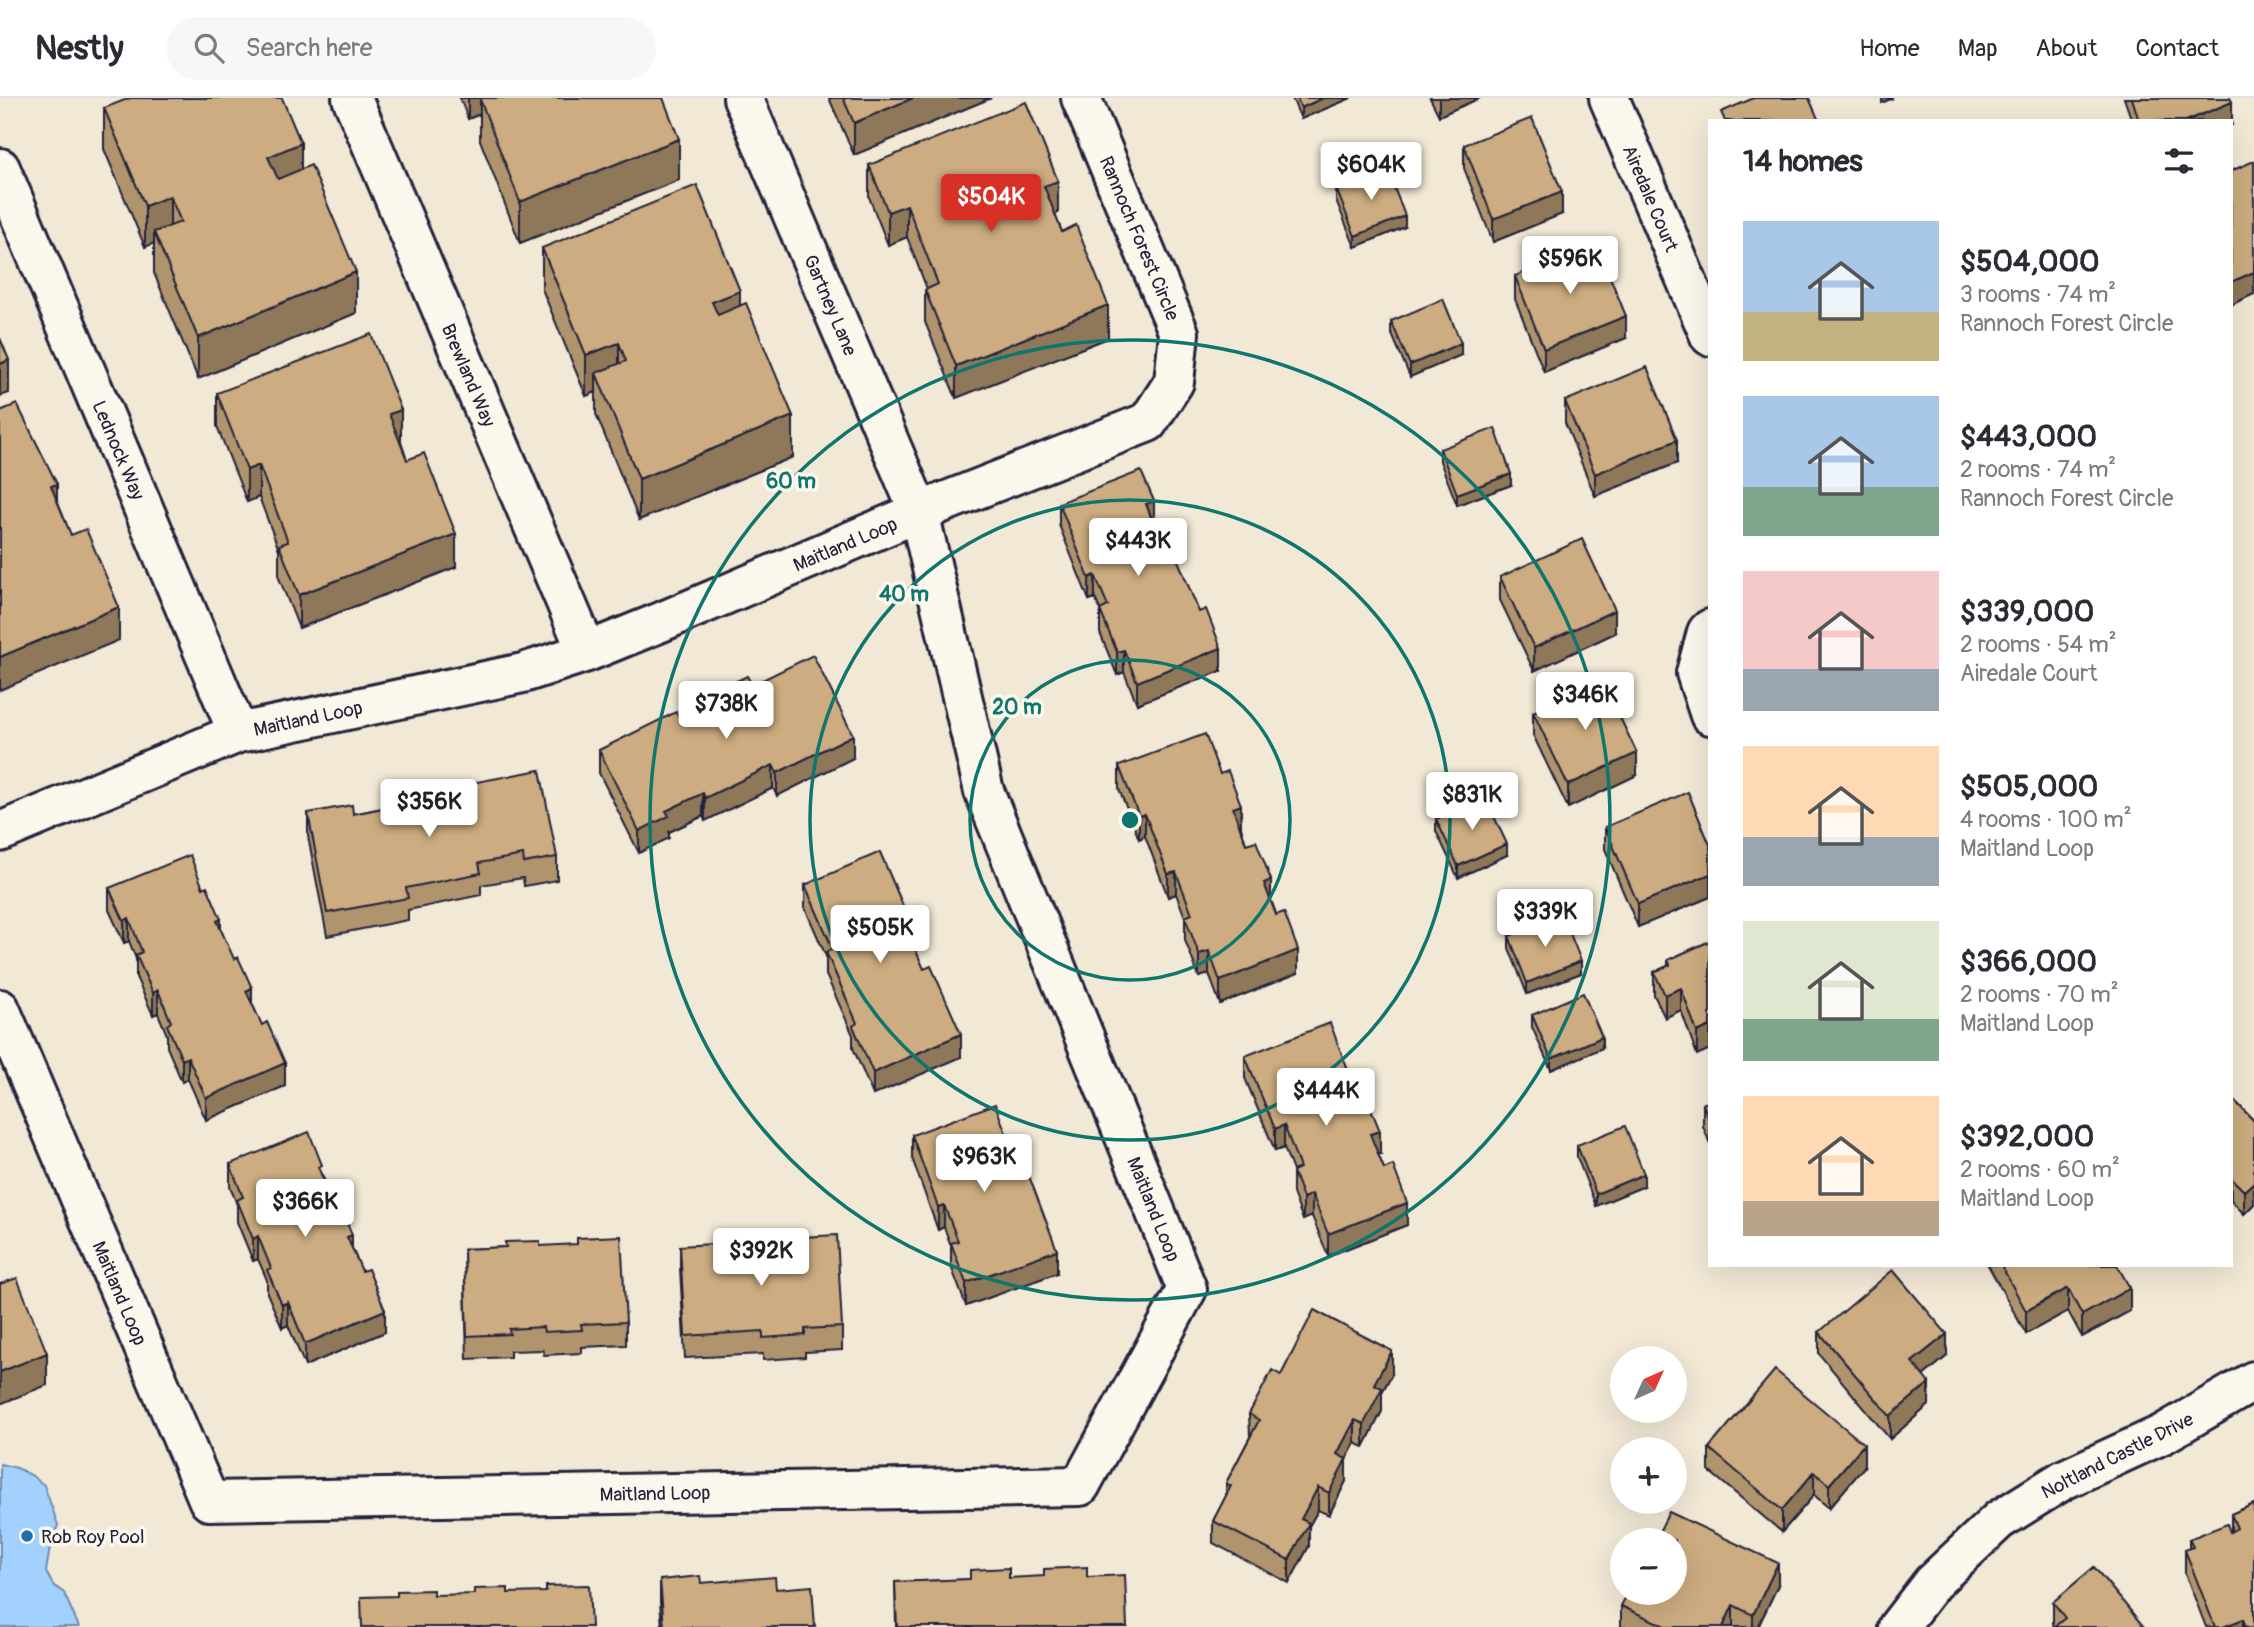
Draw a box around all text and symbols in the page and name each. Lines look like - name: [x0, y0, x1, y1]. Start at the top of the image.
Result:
- search box: [166, 17, 656, 80]
- text: Nestly: [35, 28, 124, 69]
- icon: search: [190, 29, 228, 67]
- text: Search here: [246, 32, 373, 64]
- text: Home: [1859, 34, 1920, 63]
- text: Map: [1958, 34, 1998, 63]
- text: About: [2036, 34, 2098, 63]
- text: Contact: [2136, 34, 2219, 63]
- street label: Airedale Court: [1617, 141, 1683, 256]
- pin: $604K: [1322, 142, 1420, 202]
- icon: filters: [2160, 142, 2198, 180]
- text: 14 homes: [1743, 143, 1863, 180]
- text: $604K: [1337, 150, 1405, 179]
- street label: Rannoch Forest Circle: [1094, 153, 1185, 325]
- pin: $504K: [942, 174, 1040, 234]
- text: $504K: [957, 182, 1025, 211]
- pin: $596K: [1521, 236, 1619, 296]
- text: $504,000: [1960, 243, 2100, 280]
- text: $596K: [1538, 244, 1602, 273]
- icon: home: [1799, 249, 1883, 333]
- street label: Gartney Lane: [798, 251, 862, 360]
- text: 3 rooms · 74 m²: [1960, 280, 2116, 309]
- text: Rannoch Forest Circle: [1960, 309, 2173, 338]
- street label: Brewland Way: [436, 320, 501, 430]
- street label: Lednock Way: [86, 397, 150, 504]
- text: $443,000: [1960, 418, 2097, 455]
- icon: home: [1799, 424, 1883, 508]
- text: 2 rooms · 74 m²: [1960, 455, 2116, 484]
- text: 60 m: [766, 468, 816, 495]
- text: Rannoch Forest Circle: [1960, 484, 2173, 513]
- street label: Maitland Loop: [790, 512, 901, 578]
- pin: $443K: [1089, 518, 1187, 578]
- text: $443K: [1105, 526, 1171, 555]
- text: 40 m: [879, 581, 929, 608]
- text: $339,000: [1960, 593, 2094, 630]
- icon: home: [1799, 599, 1883, 683]
- text: 2 rooms · 54 m²: [1960, 630, 2117, 659]
- text: Airedale Court: [1960, 659, 2097, 688]
- pin: $346K: [1536, 672, 1634, 732]
- text: $346K: [1552, 680, 1618, 709]
- pin: $738K: [677, 682, 775, 741]
- text: $738K: [695, 689, 757, 718]
- text: 20 m: [992, 694, 1042, 721]
- street label: Maitland Loop: [252, 696, 365, 742]
- text: $505,000: [1960, 768, 2098, 805]
- pin: $831K: [1423, 772, 1521, 832]
- icon: home: [1799, 774, 1883, 858]
- pin: $356K: [380, 780, 478, 839]
- text: $831K: [1442, 780, 1502, 809]
- text: $356K: [396, 787, 462, 816]
- text: 4 rooms · 100 m²: [1960, 805, 2132, 834]
- centre of rings: [1118, 808, 1142, 832]
- text: Maitland Loop: [1960, 834, 2094, 863]
- pin: $339K: [1496, 890, 1594, 949]
- text: $339K: [1513, 897, 1577, 926]
- pin: $505K: [831, 906, 929, 965]
- text: $505K: [847, 913, 913, 942]
- text: $366,000: [1960, 943, 2097, 980]
- icon: home: [1799, 949, 1883, 1033]
- text: 2 rooms · 70 m²: [1960, 980, 2119, 1009]
- text: Maitland Loop: [1960, 1009, 2094, 1038]
- pin: $444K: [1277, 1068, 1375, 1128]
- text: $444K: [1293, 1076, 1359, 1105]
- text: $392,000: [1960, 1118, 2094, 1155]
- icon: home: [1799, 1124, 1883, 1208]
- pin: $963K: [935, 1134, 1033, 1194]
- text: $963K: [952, 1142, 1016, 1171]
- street label: Maitland Loop: [1121, 1154, 1185, 1265]
- text: 2 rooms · 60 m²: [1960, 1155, 2120, 1184]
- pin: $366K: [256, 1180, 354, 1239]
- text: Maitland Loop: [1960, 1184, 2094, 1213]
- text: $366K: [272, 1187, 338, 1216]
- pin: $392K: [712, 1228, 810, 1288]
- text: $392K: [729, 1236, 793, 1265]
- street label: Maitland Loop: [86, 1238, 152, 1349]
- north arrow: [1610, 1346, 1687, 1423]
- map controls: [1610, 1346, 1687, 1605]
- street label: Noltland Castle Drive: [2037, 1407, 2198, 1505]
- button: +: [1610, 1437, 1687, 1514]
- street label: Maitland Loop: [599, 1481, 711, 1507]
- place label: Rob Roy Pool: [41, 1525, 145, 1549]
- marker: Rob Roy Pool: [19, 1528, 35, 1544]
- button: −: [1610, 1528, 1687, 1605]

